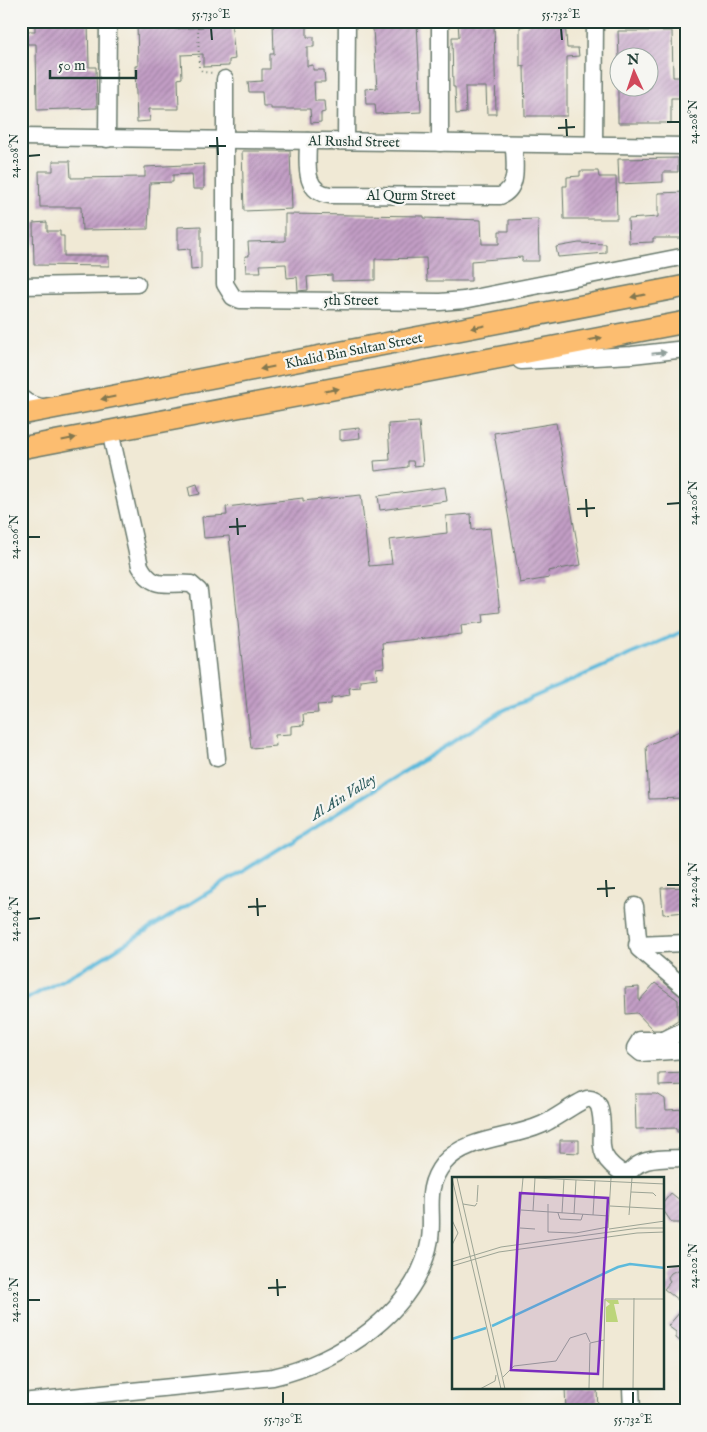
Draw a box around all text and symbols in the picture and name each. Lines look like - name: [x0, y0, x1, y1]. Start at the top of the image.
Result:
- text: 55.730°E: [192, 7, 230, 22]
- text: 55.732°E: [542, 7, 580, 22]
- scale bar: [50, 48, 136, 80]
- north arrow: [610, 48, 660, 98]
- text: N: [626, 51, 640, 69]
- text: 50 m: [58, 56, 86, 75]
- text: 24.208°N: [686, 99, 701, 144]
- street label: Al Rushd Street: [307, 132, 400, 152]
- text: 24.208°N: [7, 133, 22, 178]
- street label: Al Qurm Street: [366, 187, 456, 205]
- street label: 5th Street: [323, 292, 379, 310]
- one-way arrow: [629, 292, 645, 300]
- one-way arrow: [471, 323, 486, 331]
- street label: Khalid Bin Sultan Street: [284, 329, 424, 373]
- one-way arrow: [587, 335, 603, 343]
- one-way arrow: [652, 349, 668, 357]
- one-way arrow: [259, 364, 275, 372]
- one-way arrow: [324, 385, 340, 393]
- one-way arrow: [99, 394, 115, 402]
- one-way arrow: [62, 435, 78, 443]
- text: 24.206°N: [686, 480, 701, 526]
- text: 24.206°N: [7, 514, 22, 560]
- water label: Al Ain Valley: [305, 769, 380, 826]
- text: 24.204°N: [686, 861, 701, 908]
- text: 24.204°N: [7, 895, 22, 942]
- inset map: [452, 1177, 664, 1390]
- text: 24.202°N: [686, 1243, 701, 1289]
- text: 24.202°N: [7, 1277, 22, 1323]
- text: 55.730°E: [264, 1412, 302, 1427]
- text: 55.732°E: [614, 1412, 652, 1427]

